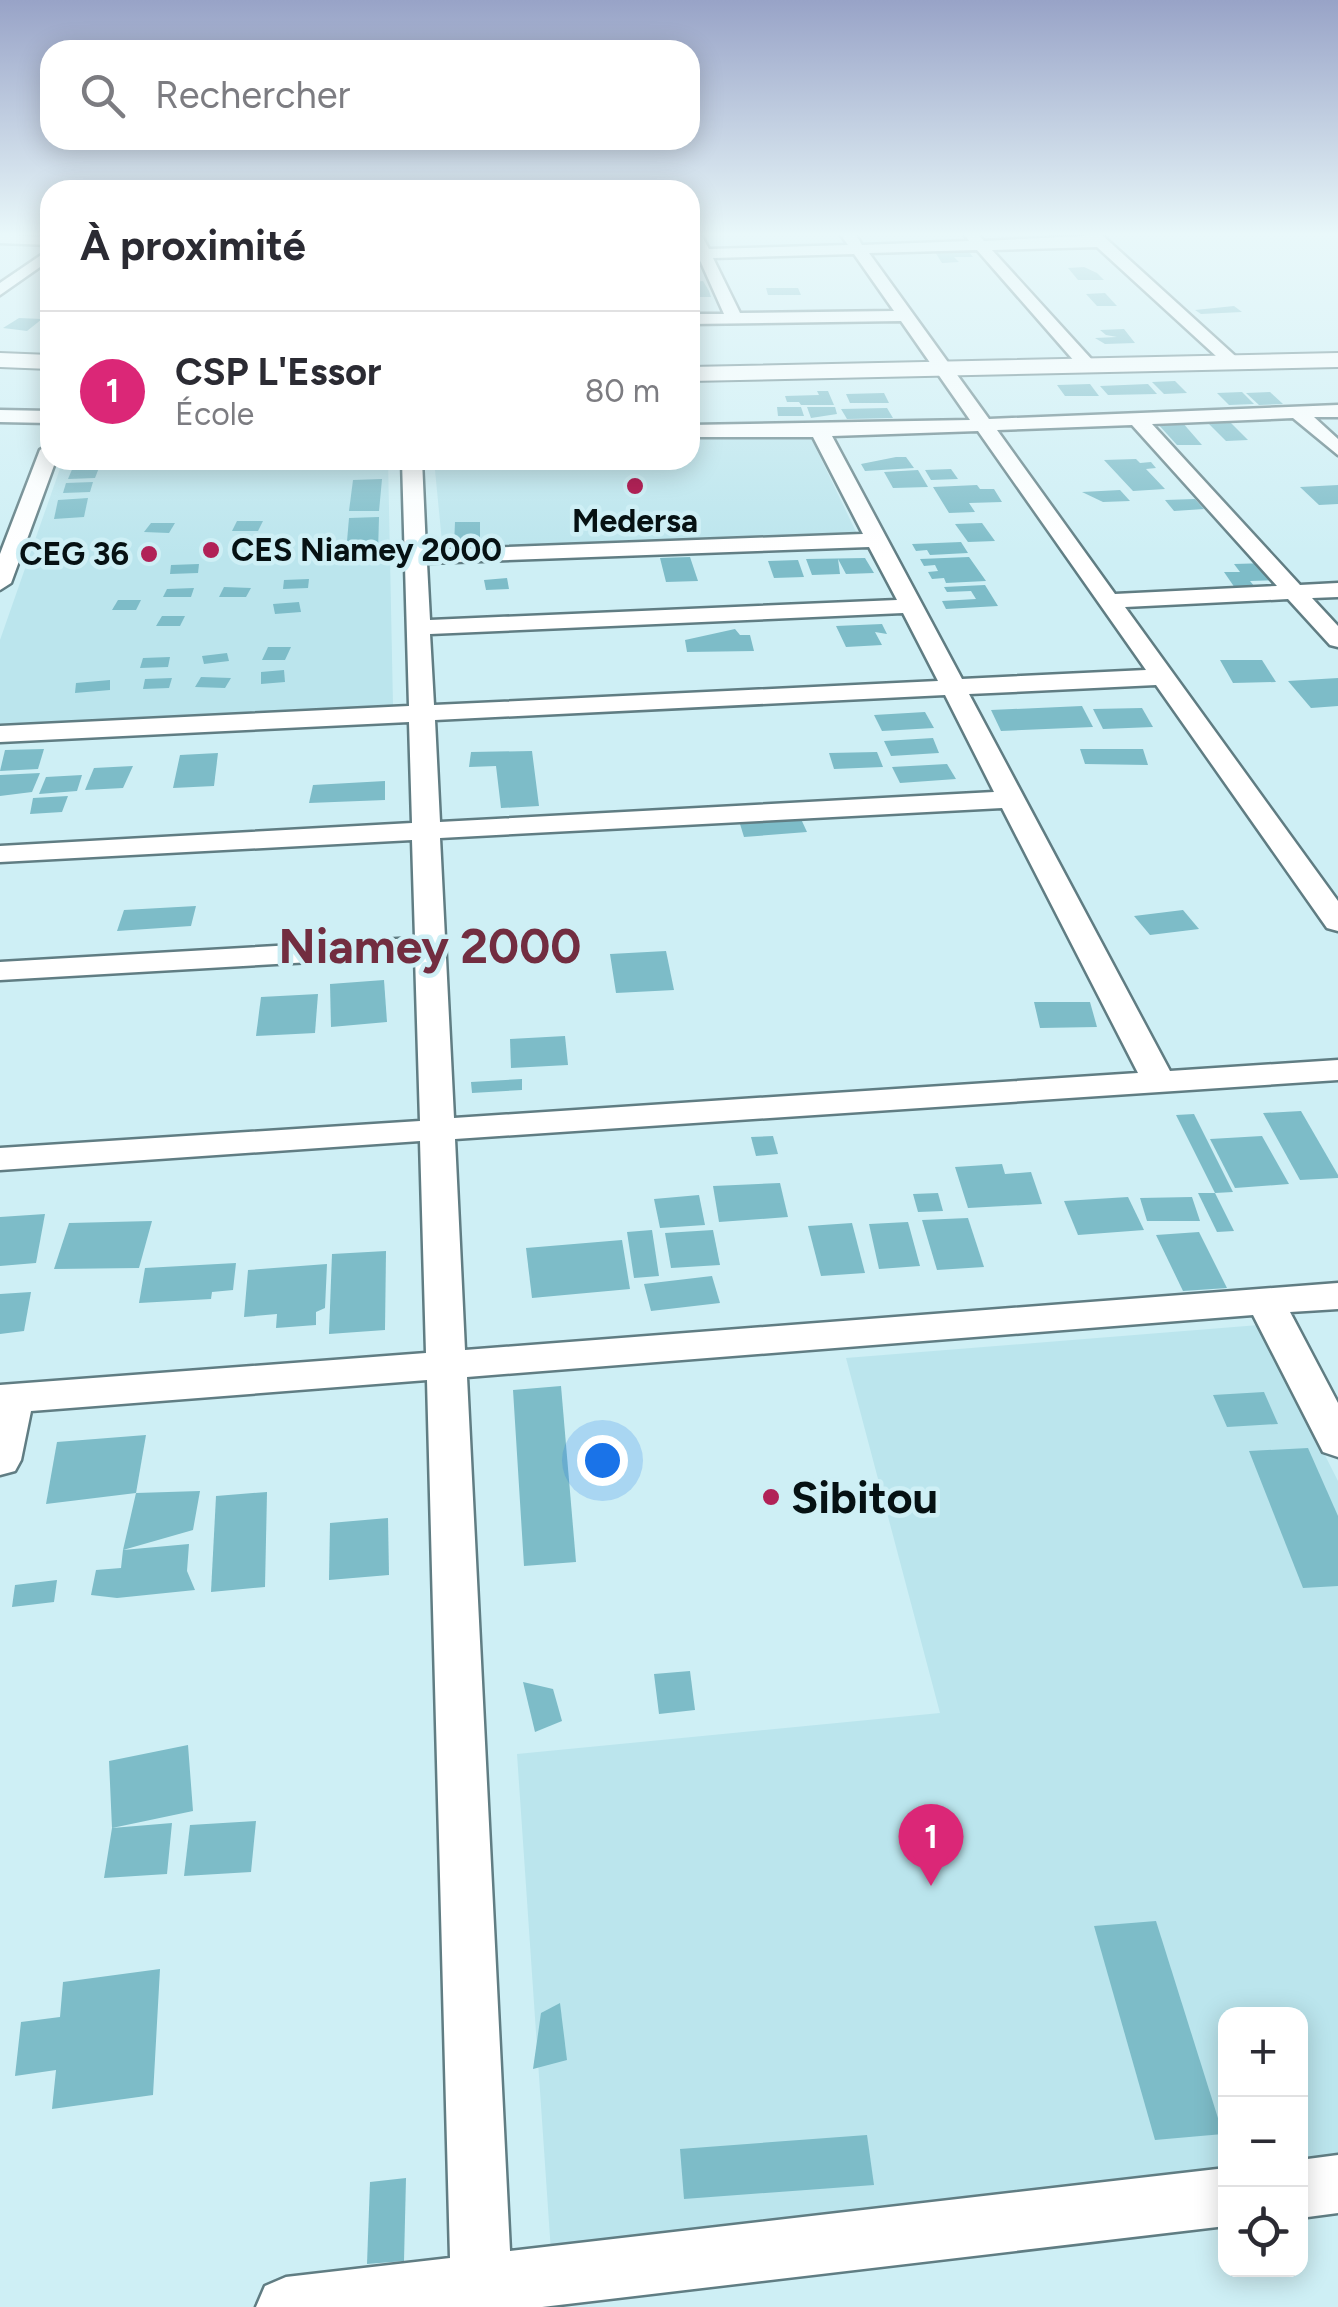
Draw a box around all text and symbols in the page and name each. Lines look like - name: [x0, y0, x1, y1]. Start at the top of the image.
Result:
- search box: [40, 40, 700, 150]
- icon: search: [75, 68, 130, 123]
- text: Rechercher: [155, 72, 350, 118]
- text: À proximité: [80, 220, 306, 271]
- text: CSP L'Essor: [175, 349, 382, 395]
- text: 1: [106, 372, 119, 410]
- text: 80 m: [585, 372, 660, 410]
- text: École: [175, 395, 254, 433]
- marker: Medersa: [624, 475, 646, 497]
- place label: Medersa: [572, 502, 698, 540]
- place label: CES Niamey 2000: [231, 531, 502, 569]
- place label: CEG 36: [19, 535, 129, 573]
- marker: CES Niamey 2000: [200, 539, 222, 561]
- marker: CEG 36: [138, 543, 160, 565]
- district label: Niamey 2000: [279, 917, 581, 975]
- your location: [577, 1435, 628, 1486]
- place label: Sibitou: [791, 1470, 938, 1524]
- marker: Sibitou: [760, 1486, 782, 1508]
- pin: 1: [898, 1804, 964, 1886]
- map controls: [1218, 2007, 1308, 2277]
- button: +: [1218, 2007, 1308, 2097]
- button: −: [1218, 2097, 1308, 2187]
- button: locate: [1218, 2187, 1308, 2277]

